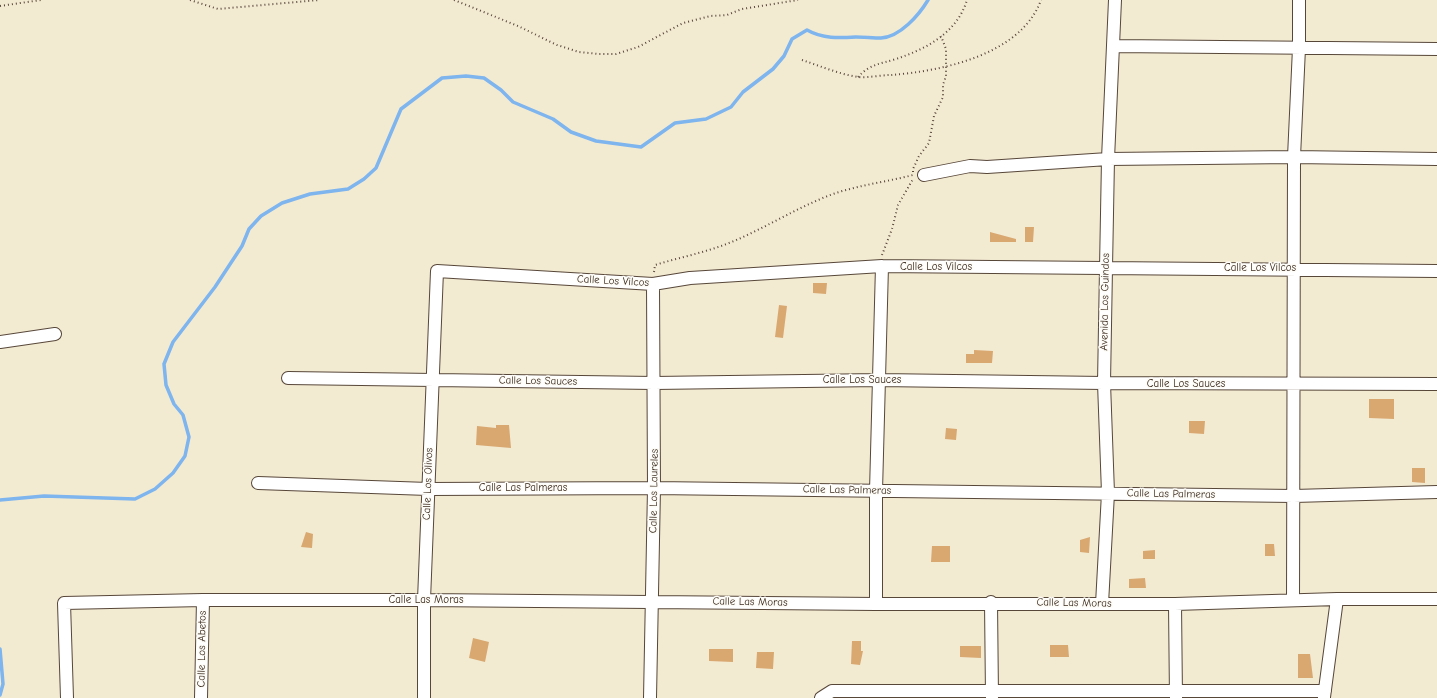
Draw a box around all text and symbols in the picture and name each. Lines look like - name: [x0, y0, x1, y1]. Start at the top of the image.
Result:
- street label: Avenida Los Guindos: [1098, 253, 1112, 351]
- street label: Calle Los Vilcos: [900, 260, 972, 274]
- street label: Calle Los Vilcos: [1224, 261, 1296, 275]
- street label: Calle Los Vilcos: [577, 273, 649, 289]
- street label: Calle Los Sauces: [823, 373, 901, 387]
- street label: Calle Los Sauces: [499, 374, 577, 388]
- street label: Calle Los Sauces: [1147, 377, 1225, 391]
- street label: Calle Los Olivos: [420, 448, 436, 520]
- street label: Calle Los Laureles: [647, 449, 661, 533]
- street label: Calle Las Palmeras: [479, 481, 567, 495]
- street label: Calle Las Palmeras: [803, 483, 891, 497]
- street label: Calle Las Palmeras: [1127, 487, 1215, 501]
- street label: Calle Las Moras: [388, 593, 464, 607]
- street label: Calle Las Moras: [712, 595, 788, 609]
- street label: Calle Las Moras: [1036, 596, 1112, 610]
- street label: Calle Los Abetos: [195, 611, 209, 687]

